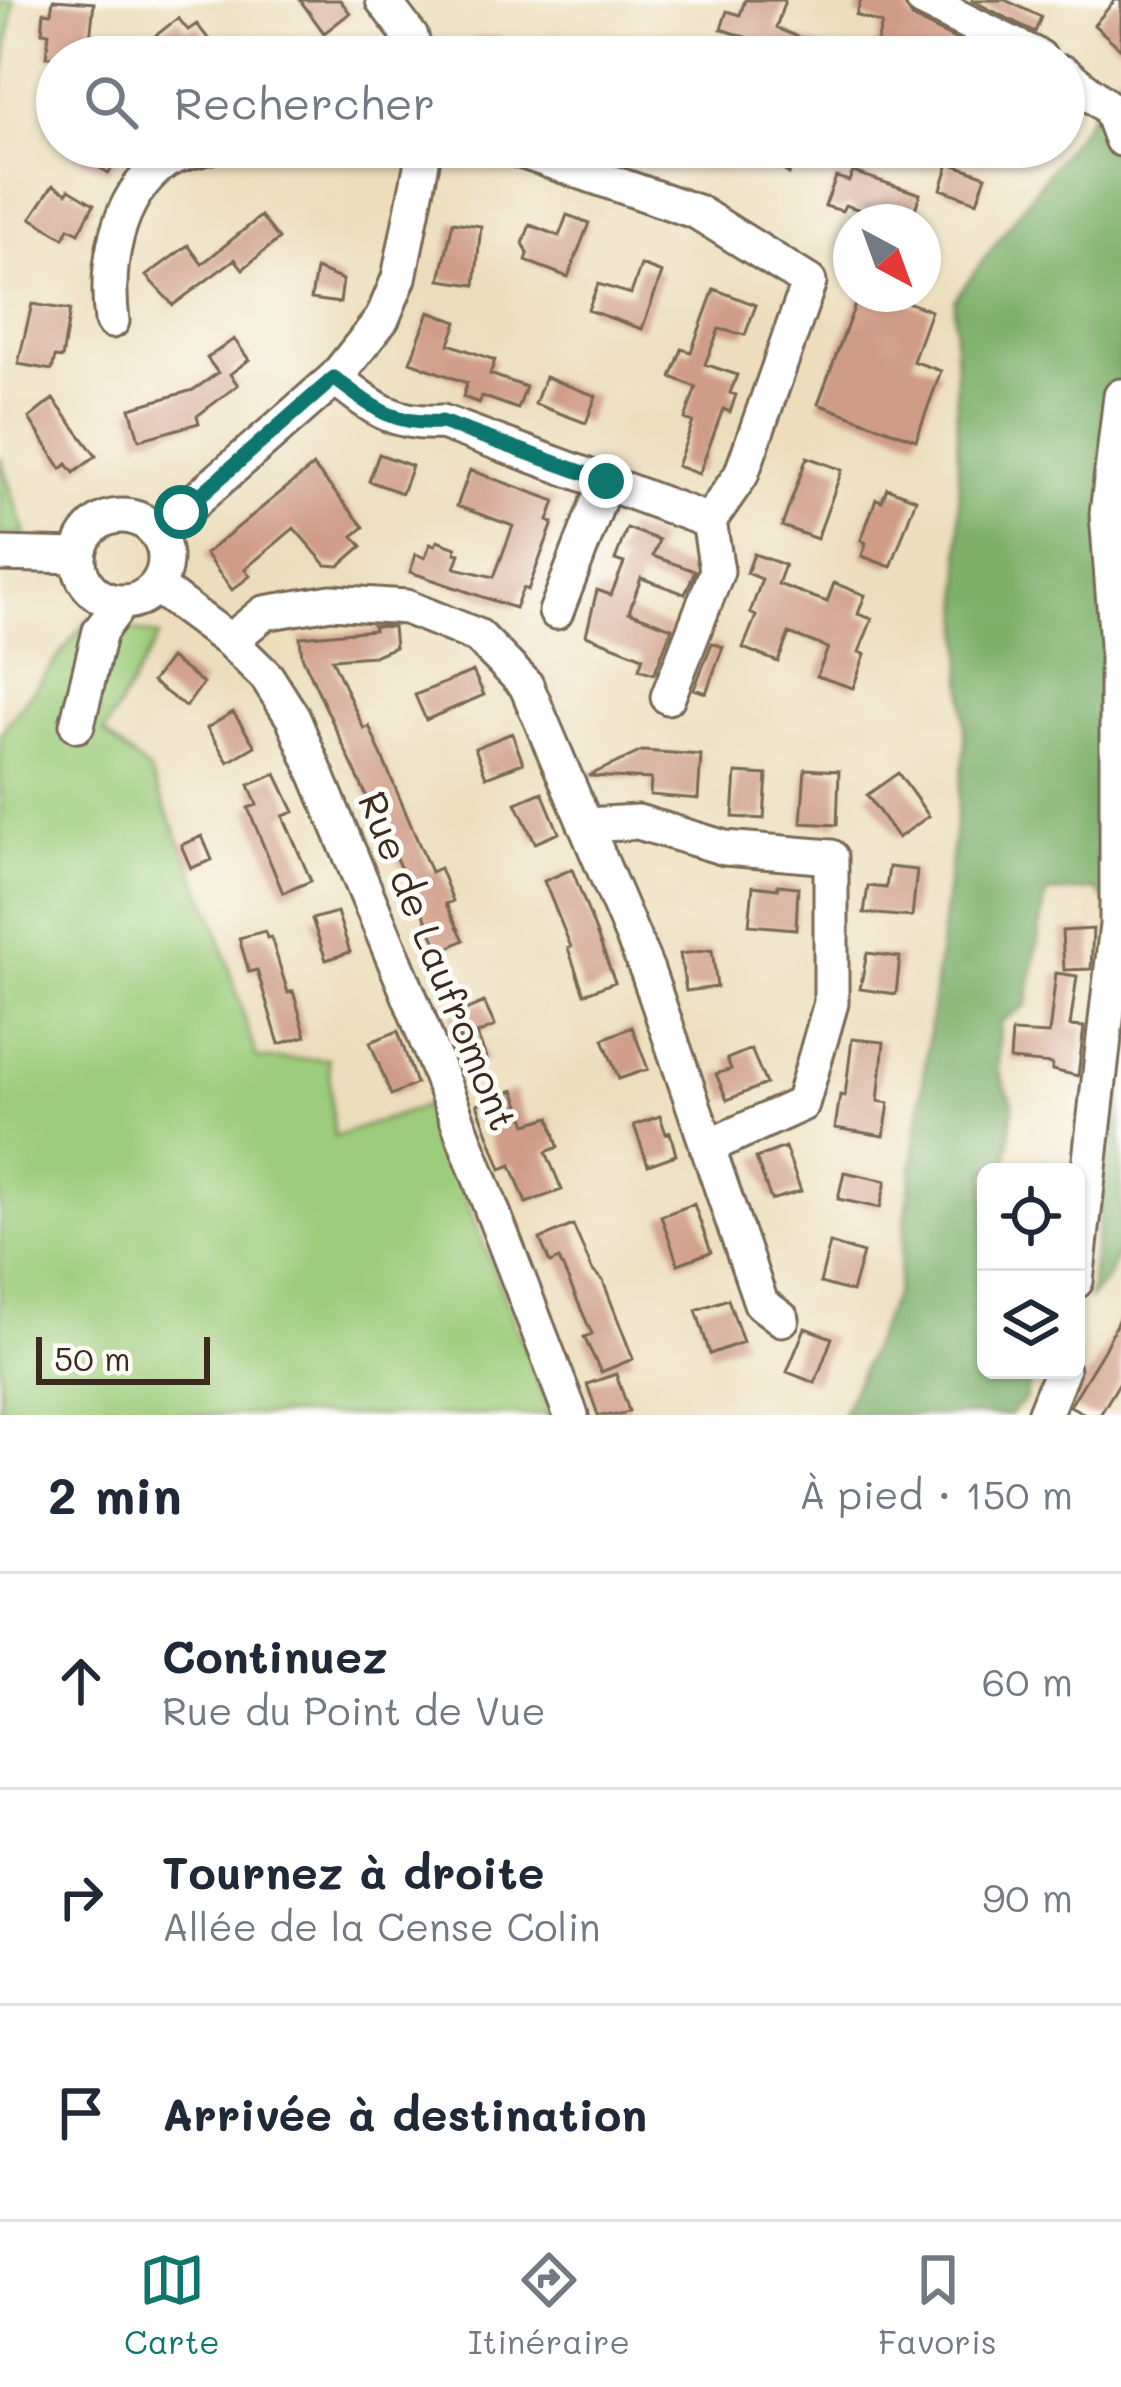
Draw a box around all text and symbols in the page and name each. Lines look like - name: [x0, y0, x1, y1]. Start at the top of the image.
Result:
- search box: [36, 36, 1085, 168]
- icon: search: [78, 69, 144, 135]
- text: Rechercher: [174, 73, 435, 131]
- north arrow: [833, 204, 941, 312]
- route end: [579, 454, 633, 508]
- route start: [154, 485, 208, 539]
- street label: Rue de Laufromont: [348, 783, 531, 1137]
- map controls: [977, 1163, 1085, 1379]
- button: locate: [977, 1163, 1085, 1271]
- button: layers: [977, 1271, 1085, 1379]
- scale bar: [36, 1331, 210, 1384]
- text: 50 m: [54, 1336, 130, 1379]
- text: 2 min: [48, 1460, 182, 1527]
- text: À pied · 150 m: [799, 1468, 1073, 1519]
- text: Continuez: [162, 1626, 388, 1684]
- icon: ahead: [48, 1648, 114, 1714]
- text: 60 m: [982, 1655, 1073, 1706]
- text: Rue du Point de Vue: [162, 1684, 546, 1735]
- text: Tournez à droite: [162, 1842, 545, 1900]
- icon: right: [48, 1864, 114, 1930]
- text: 90 m: [982, 1871, 1073, 1922]
- text: Allée de la Cense Colin: [162, 1900, 601, 1951]
- icon: arrive: [48, 2080, 114, 2146]
- text: Arrivée à destination: [162, 2084, 647, 2142]
- tab: Carte: [124, 2247, 220, 2362]
- tab: Itinéraire: [468, 2247, 630, 2362]
- tab: Favoris: [878, 2247, 997, 2362]

